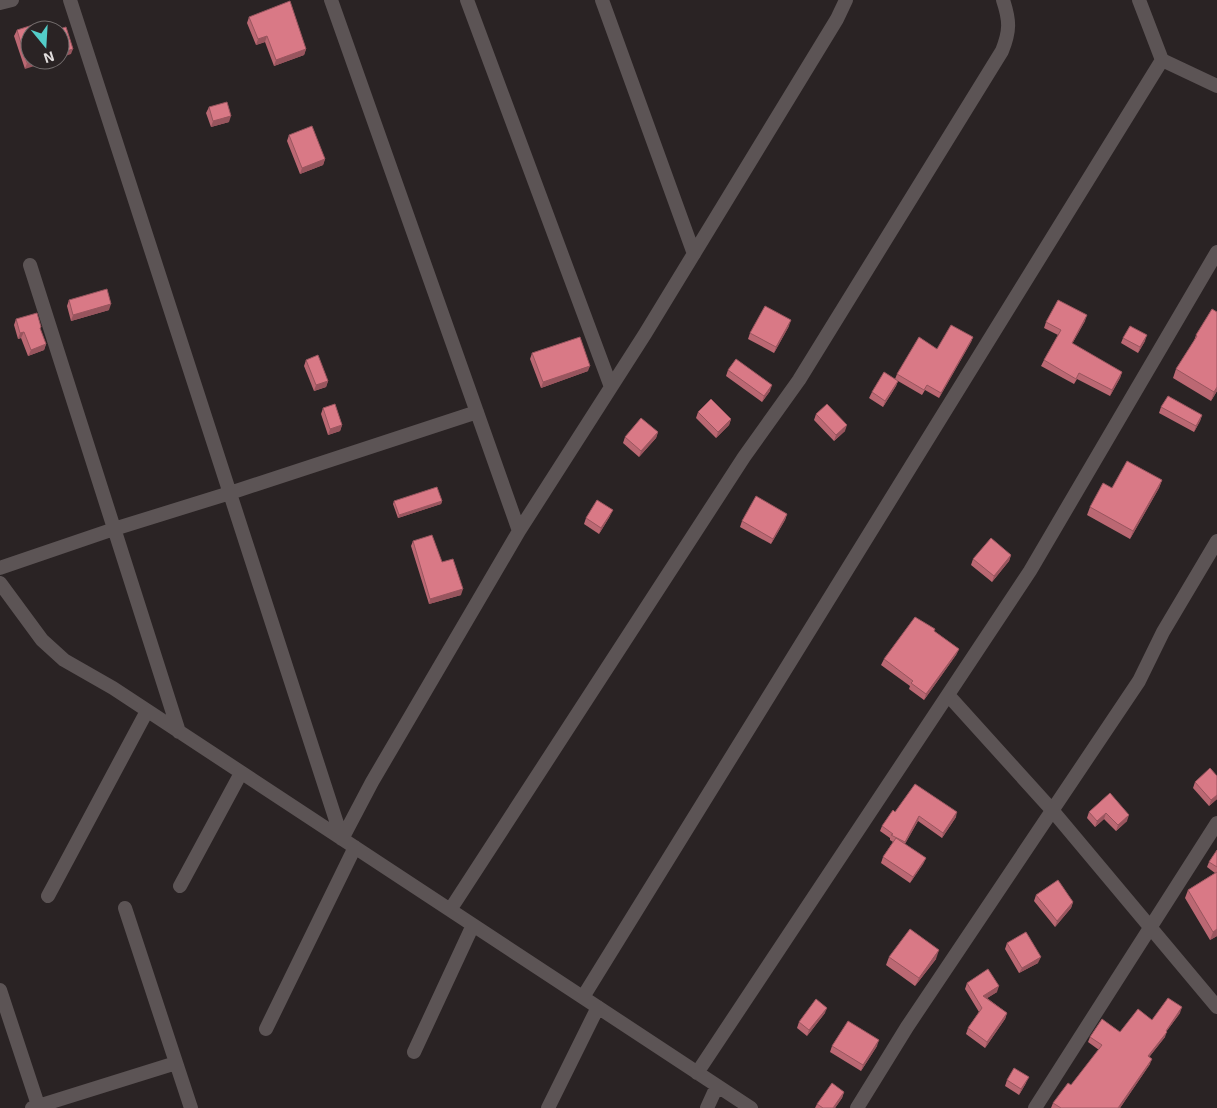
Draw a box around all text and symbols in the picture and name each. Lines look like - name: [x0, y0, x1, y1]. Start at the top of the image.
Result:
- north arrow: [20, 20, 70, 70]
- text: N: [42, 48, 57, 67]

